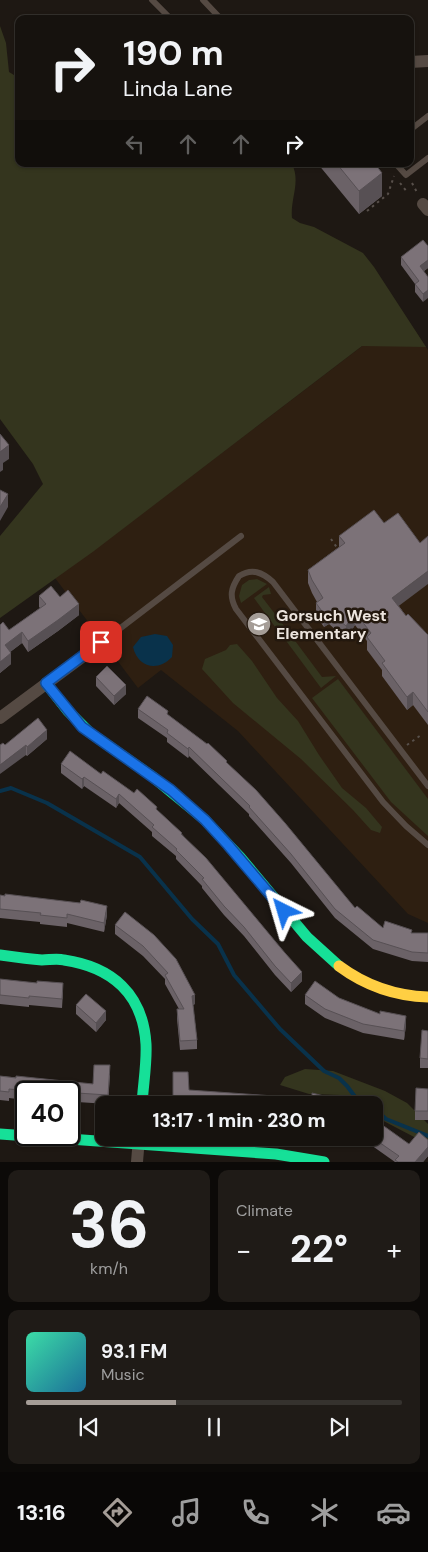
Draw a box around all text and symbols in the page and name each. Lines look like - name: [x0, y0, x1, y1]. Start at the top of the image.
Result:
- text: 190 m: [123, 30, 224, 76]
- icon: right: [40, 35, 105, 100]
- text: Linda Lane: [123, 74, 233, 103]
- icon: left: [121, 130, 149, 158]
- icon: ahead: [174, 130, 202, 158]
- icon: ahead: [227, 130, 255, 158]
- icon: right: [280, 130, 308, 158]
- place label: Gorsuch West Elementary: [276, 605, 387, 644]
- school or university icon: Gorsuch West Elementary: [246, 611, 272, 637]
- pin: [80, 621, 122, 663]
- icon: arrive: [87, 628, 115, 656]
- position arrow: [257, 884, 309, 936]
- speed limit sign: 40: [15, 1081, 80, 1146]
- text: 13:17 · 1 min · 230 m: [153, 1108, 325, 1133]
- text: 36: [69, 1183, 149, 1267]
- text: Climate: [236, 1200, 293, 1221]
- text: 22°: [290, 1224, 348, 1274]
- text: −: [236, 1232, 251, 1269]
- text: +: [387, 1232, 402, 1269]
- text: km/h: [90, 1258, 128, 1279]
- text: 93.1 FM: [101, 1339, 167, 1364]
- text: Music: [101, 1364, 145, 1385]
- icon: previous: [75, 1413, 103, 1441]
- icon: pause: [200, 1413, 228, 1441]
- icon: next: [325, 1413, 353, 1441]
- icon: directions: [100, 1495, 135, 1530]
- icon: music: [169, 1495, 204, 1530]
- icon: phone: [238, 1495, 273, 1530]
- icon: climate: [307, 1495, 342, 1530]
- icon: car: [376, 1495, 411, 1530]
- text: 13:16: [17, 1498, 66, 1527]

